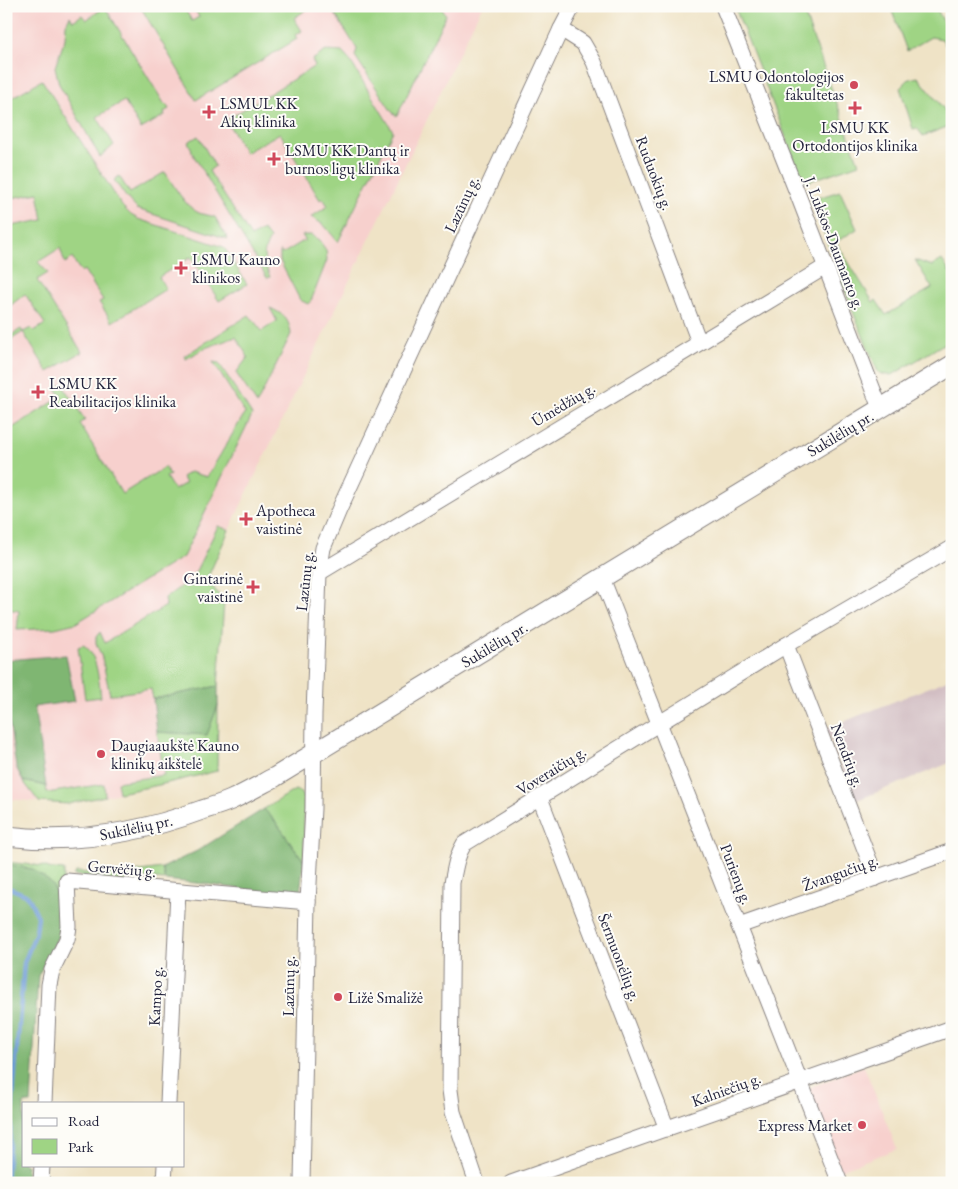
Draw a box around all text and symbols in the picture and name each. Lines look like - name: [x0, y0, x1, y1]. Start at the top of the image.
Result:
- place label: LSMU Odontologijos fakultetas: [709, 66, 844, 105]
- marker: LSMU Odontologijos fakultetas: [848, 79, 860, 91]
- place label: LSMUL KK Akių klinika: [219, 93, 298, 132]
- marker: LSMU KK Ortodontijos klinika: [848, 101, 862, 115]
- marker: LSMUL KK Akių klinika: [202, 105, 216, 119]
- place label: LSMU KK Ortodontijos klinika: [792, 117, 918, 156]
- street label: Ruduokių g.: [631, 133, 678, 213]
- place label: LSMU KK Dantų ir burnos ligų klinika: [285, 140, 410, 179]
- marker: LSMU KK Dantų ir burnos ligų klinika: [267, 152, 281, 166]
- street label: Lazūnų g.: [439, 172, 484, 236]
- street label: J. Lukšos-Daumanto g.: [799, 172, 870, 313]
- place label: LSMU Kauno klinikos: [192, 249, 280, 288]
- marker: LSMU Kauno klinikos: [174, 261, 188, 275]
- place label: LSMU KK Reabilitacijos klinika: [49, 373, 177, 412]
- street label: Ūmėdžių g.: [528, 377, 599, 432]
- marker: LSMU KK Reabilitacijos klinika: [31, 385, 45, 399]
- street label: Sukilėlių pr.: [803, 405, 877, 462]
- place label: Apotheca vaistinė: [255, 500, 316, 539]
- marker: Apotheca vaistinė: [240, 513, 252, 525]
- street label: Lazūnų g.: [291, 550, 318, 612]
- place label: Gintarinė vaistinė: [184, 568, 243, 607]
- marker: Gintarinė vaistinė: [247, 581, 259, 593]
- street label: Sukilėlių pr.: [457, 616, 531, 673]
- street label: Nendrių g.: [826, 720, 869, 790]
- place label: Daugiaaukštė Kauno klinikų aikštelė: [111, 735, 239, 774]
- street label: Voveraičių g.: [513, 741, 590, 800]
- marker: Daugiaaukštė Kauno klinikų aikštelė: [95, 748, 107, 760]
- street label: Sukilėlių pr.: [98, 810, 175, 845]
- street label: Purienų g.: [715, 841, 758, 908]
- street label: Žvangučių g.: [799, 849, 881, 896]
- street label: Gervėčių g.: [87, 855, 157, 882]
- street label: Šermuonėlių g.: [593, 910, 646, 1004]
- street label: Lazūnų g.: [277, 956, 300, 1016]
- street label: Kampo g.: [143, 966, 168, 1026]
- place label: Ližė Smaližė: [348, 987, 423, 1008]
- marker: Ližė Smaližė: [332, 991, 344, 1003]
- street label: Kalniečių g.: [689, 1067, 764, 1112]
- legend: [22, 1102, 185, 1166]
- text: Road: [68, 1111, 100, 1130]
- place label: Express Market: [758, 1115, 852, 1136]
- marker: Express Market: [856, 1119, 868, 1131]
- text: Park: [68, 1137, 95, 1156]

